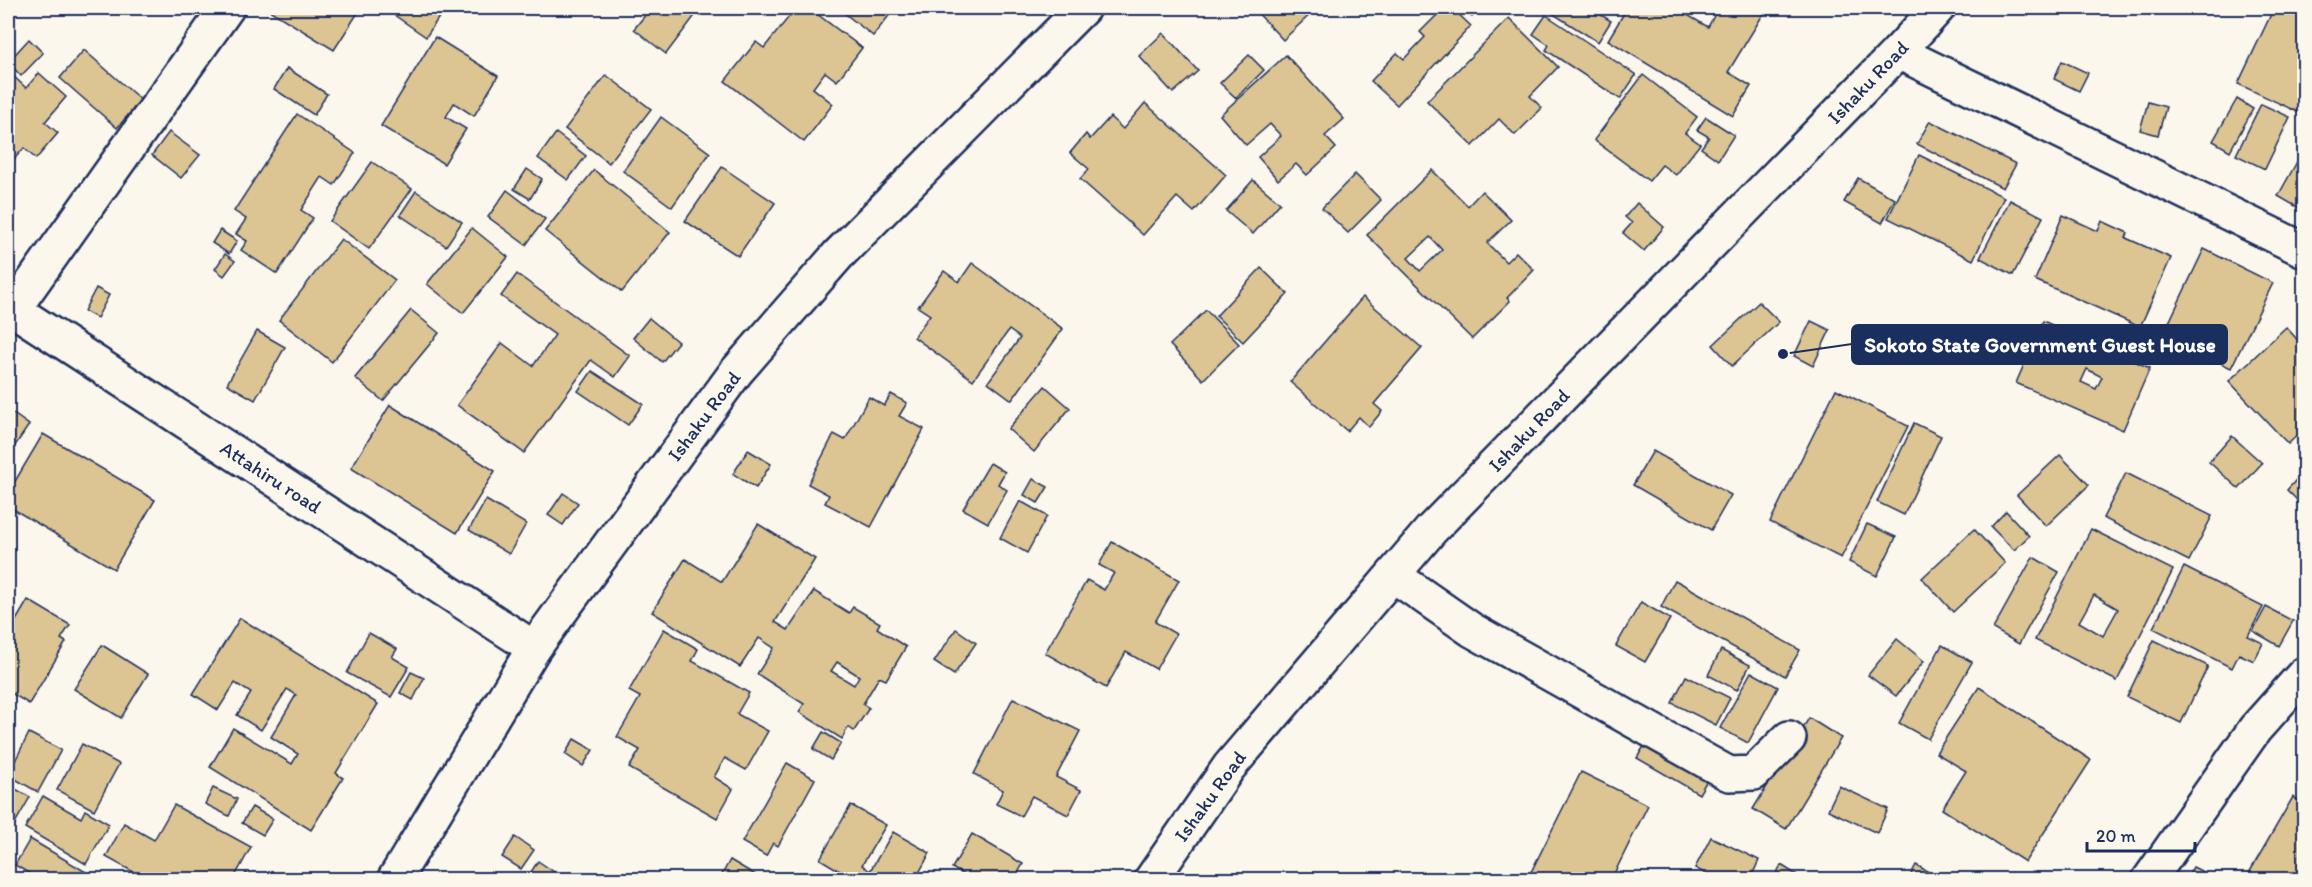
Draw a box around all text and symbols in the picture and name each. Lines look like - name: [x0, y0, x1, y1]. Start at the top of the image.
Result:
- street label: Ishaku Road: [1822, 35, 1914, 129]
- callout: Sokoto State Government Guest House: [1852, 325, 2227, 364]
- text: Sokoto State Government Guest House: [1864, 332, 2216, 357]
- street label: Ishaku Road: [662, 366, 746, 466]
- street label: Ishaku Road: [1483, 383, 1575, 477]
- street label: Attahiru road: [216, 435, 326, 519]
- street label: Ishaku Road: [1169, 746, 1251, 846]
- scale bar: [2087, 815, 2195, 853]
- text: 20 m: [2096, 825, 2136, 847]

